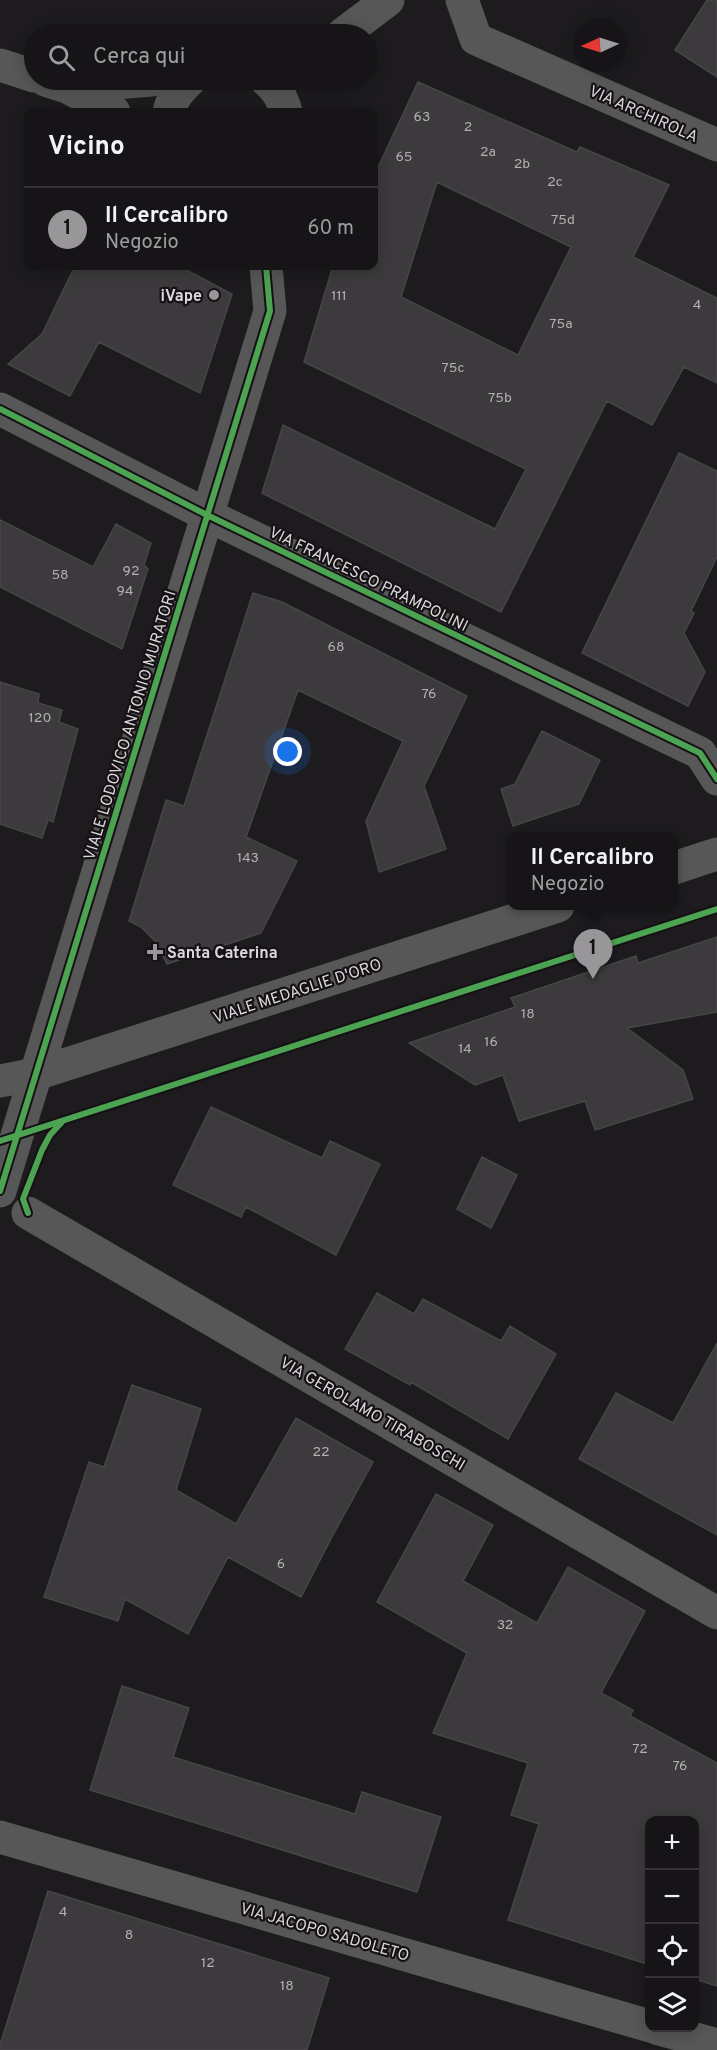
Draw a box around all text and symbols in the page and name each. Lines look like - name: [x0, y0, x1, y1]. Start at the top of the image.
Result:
- north arrow: [573, 18, 627, 72]
- search box: [24, 24, 378, 90]
- icon: search: [45, 41, 78, 74]
- text: Cerca qui: [93, 44, 185, 71]
- street label: VIA ARCHIROLA: [586, 82, 701, 148]
- house number: 63: [414, 109, 430, 126]
- house number: 2: [464, 119, 472, 136]
- text: Vicino: [48, 131, 125, 164]
- house number: 2a: [480, 144, 496, 161]
- house number: 65: [395, 149, 413, 166]
- house number: 2b: [514, 156, 530, 173]
- house number: 2c: [547, 174, 563, 191]
- text: Il Cercalibro: [105, 203, 229, 230]
- house number: 75d: [551, 212, 575, 229]
- text: 1: [64, 216, 72, 242]
- text: 60 m: [308, 216, 354, 242]
- text: Negozio: [105, 230, 179, 256]
- place label: iVape: [161, 287, 202, 307]
- marker: iVape: [207, 288, 221, 302]
- house number: 111: [331, 288, 347, 305]
- house number: 4: [693, 297, 701, 314]
- house number: 75a: [549, 316, 573, 333]
- house number: 75c: [441, 360, 465, 377]
- house number: 75b: [488, 390, 512, 407]
- street label: VIA FRANCESCO PRAMPOLINI: [265, 523, 471, 637]
- house number: 92: [123, 563, 139, 580]
- house number: 58: [51, 567, 69, 584]
- house number: 94: [116, 583, 134, 600]
- street label: VIALE LODOVICO ANTONIO MURATORI: [80, 588, 182, 863]
- house number: 68: [328, 639, 344, 656]
- house number: 76: [422, 686, 436, 703]
- house number: 120: [29, 710, 51, 727]
- your location: [273, 737, 302, 766]
- popup: [507, 832, 678, 910]
- text: Il Cercalibro: [531, 845, 654, 872]
- house number: 143: [237, 850, 259, 867]
- text: Negozio: [531, 872, 605, 898]
- pin: 1: [574, 930, 612, 979]
- place label: Santa Caterina: [167, 944, 278, 964]
- marker: Santa Caterina: [148, 945, 162, 959]
- street label: VIALE MEDAGLIE D'ORO: [211, 955, 384, 1029]
- house number: 18: [521, 1006, 535, 1023]
- house number: 16: [484, 1034, 498, 1051]
- house number: 14: [458, 1041, 472, 1058]
- street label: VIA GEROLAMO TIRABOSCHI: [276, 1353, 468, 1476]
- house number: 22: [312, 1444, 330, 1461]
- house number: 6: [277, 1556, 285, 1573]
- house number: 32: [497, 1617, 513, 1634]
- house number: 72: [632, 1741, 648, 1758]
- house number: 76: [673, 1758, 687, 1775]
- map controls: [645, 1816, 699, 2032]
- button: +: [645, 1816, 699, 1870]
- button: −: [645, 1870, 699, 1924]
- street label: VIA JACOPO SADOLETO: [238, 1899, 411, 1967]
- house number: 4: [59, 1904, 67, 1921]
- button: locate: [645, 1924, 699, 1978]
- house number: 8: [125, 1927, 133, 1944]
- house number: 12: [201, 1955, 215, 1972]
- house number: 18: [280, 1978, 294, 1995]
- button: layers: [645, 1978, 699, 2032]

